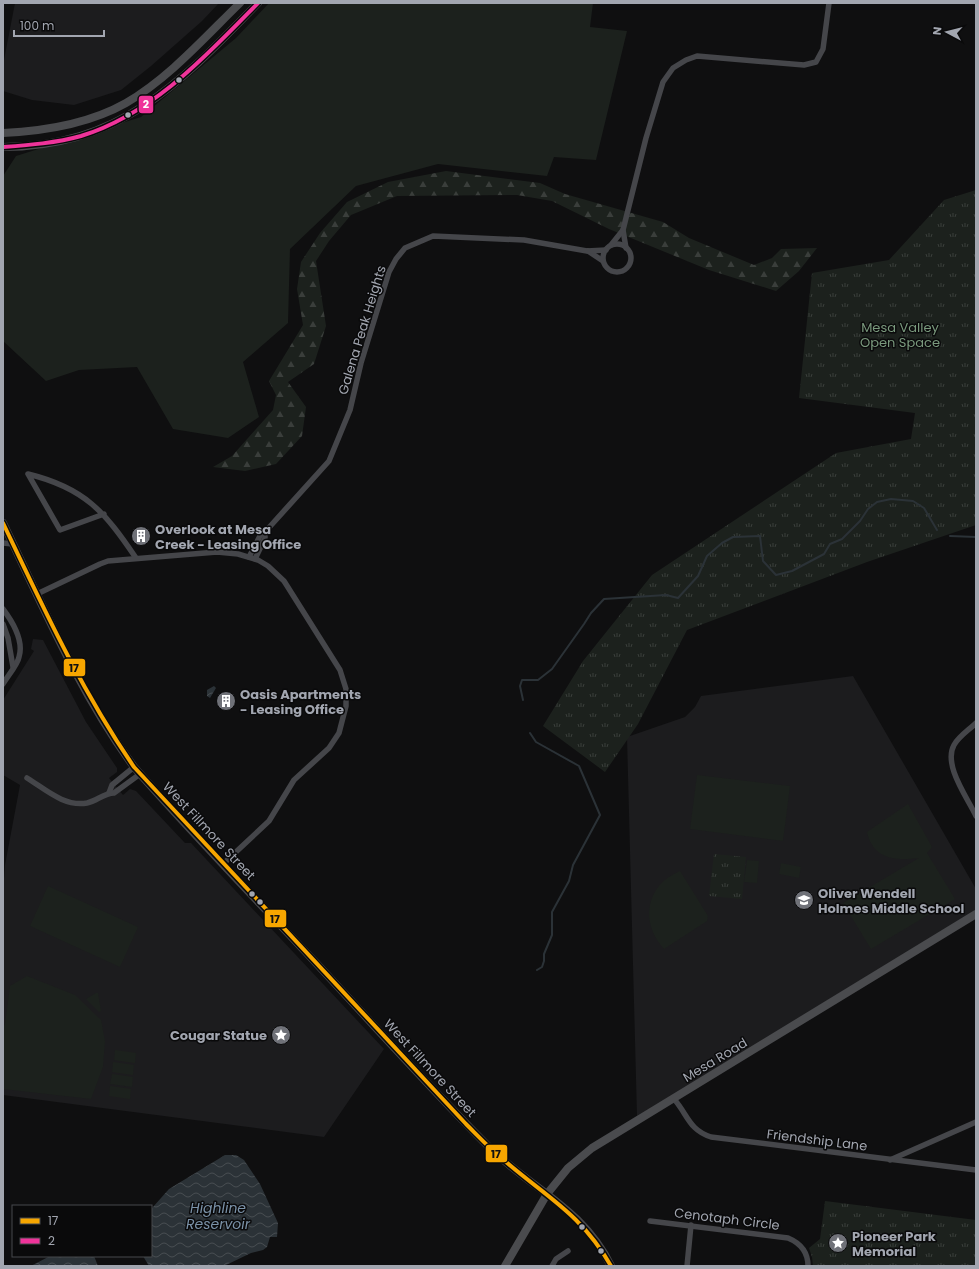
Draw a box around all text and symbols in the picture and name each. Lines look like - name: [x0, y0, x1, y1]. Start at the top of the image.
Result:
- scale bar: [14, 12, 104, 38]
- north arrow: [927, 12, 967, 52]
- text: 100 m: [20, 17, 54, 34]
- text: N: [929, 26, 946, 36]
- unlabelled marker: [174, 75, 184, 85]
- line badge: 2: [138, 95, 154, 114]
- text: 2: [143, 96, 149, 112]
- unlabelled marker: [123, 110, 133, 120]
- street label: Galena Peak Heights: [333, 263, 391, 397]
- park label: Mesa Valley Open Space: [860, 318, 940, 352]
- place label: Overlook at Mesa Creek - Leasing Office: [155, 520, 301, 554]
- building icon: Overlook at Mesa Creek - Leasing Office: [130, 525, 152, 547]
- line badge: 17: [63, 658, 86, 677]
- text: 17: [69, 660, 79, 676]
- place label: Oasis Apartments - Leasing Office: [240, 685, 361, 719]
- building icon: Oasis Apartments - Leasing Office: [215, 690, 237, 712]
- street label: West Fillmore Street: [158, 778, 260, 884]
- place label: Oliver Wendell Holmes Middle School: [818, 884, 965, 918]
- unlabelled marker: [247, 889, 257, 899]
- school or university icon: Oliver Wendell Holmes Middle School: [793, 889, 815, 911]
- unlabelled marker: [255, 897, 265, 907]
- line badge: 17: [264, 909, 287, 928]
- text: 17: [270, 911, 280, 927]
- street label: West Fillmore Street: [379, 1015, 481, 1121]
- place icon: Cougar Statue: [270, 1024, 292, 1046]
- place label: Cougar Statue: [170, 1026, 267, 1045]
- street label: Mesa Road: [679, 1033, 751, 1087]
- street label: Friendship Lane: [766, 1124, 868, 1156]
- line badge: 17: [485, 1144, 508, 1163]
- text: 17: [491, 1146, 501, 1162]
- water label: Highline Reservoir: [186, 1198, 251, 1234]
- street label: Cenotaph Circle: [673, 1203, 781, 1235]
- legend: [12, 1205, 152, 1257]
- text: 17: [48, 1212, 59, 1229]
- unlabelled marker: [577, 1222, 587, 1232]
- place label: Pioneer Park Memorial: [852, 1227, 936, 1261]
- text: 2: [48, 1232, 55, 1249]
- place icon: Pioneer Park Memorial: [827, 1232, 849, 1254]
- unlabelled marker: [596, 1246, 606, 1256]

